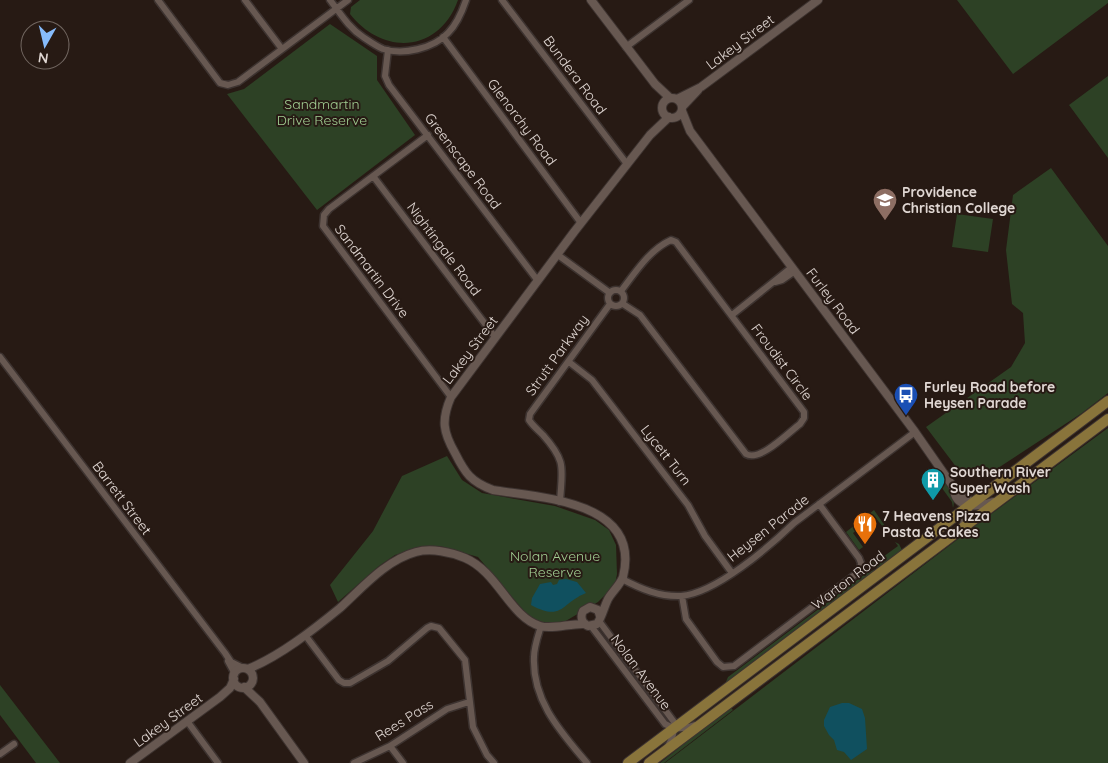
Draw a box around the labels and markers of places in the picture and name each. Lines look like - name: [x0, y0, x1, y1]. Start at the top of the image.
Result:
- place label: Providence Christian College: [902, 183, 1015, 217]
- school or university icon: Providence Christian College: [872, 187, 898, 221]
- place label: Furley Road before Heysen Parade: [924, 378, 1055, 412]
- bus stop icon: Furley Road before Heysen Parade: [893, 382, 919, 416]
- place label: Southern River Super Wash: [950, 463, 1051, 497]
- building icon: Southern River Super Wash: [920, 467, 946, 501]
- place label: 7 Heavens Pizza Pasta & Cakes: [882, 507, 990, 541]
- restaurant icon: 7 Heavens Pizza Pasta & Cakes: [852, 511, 878, 545]

